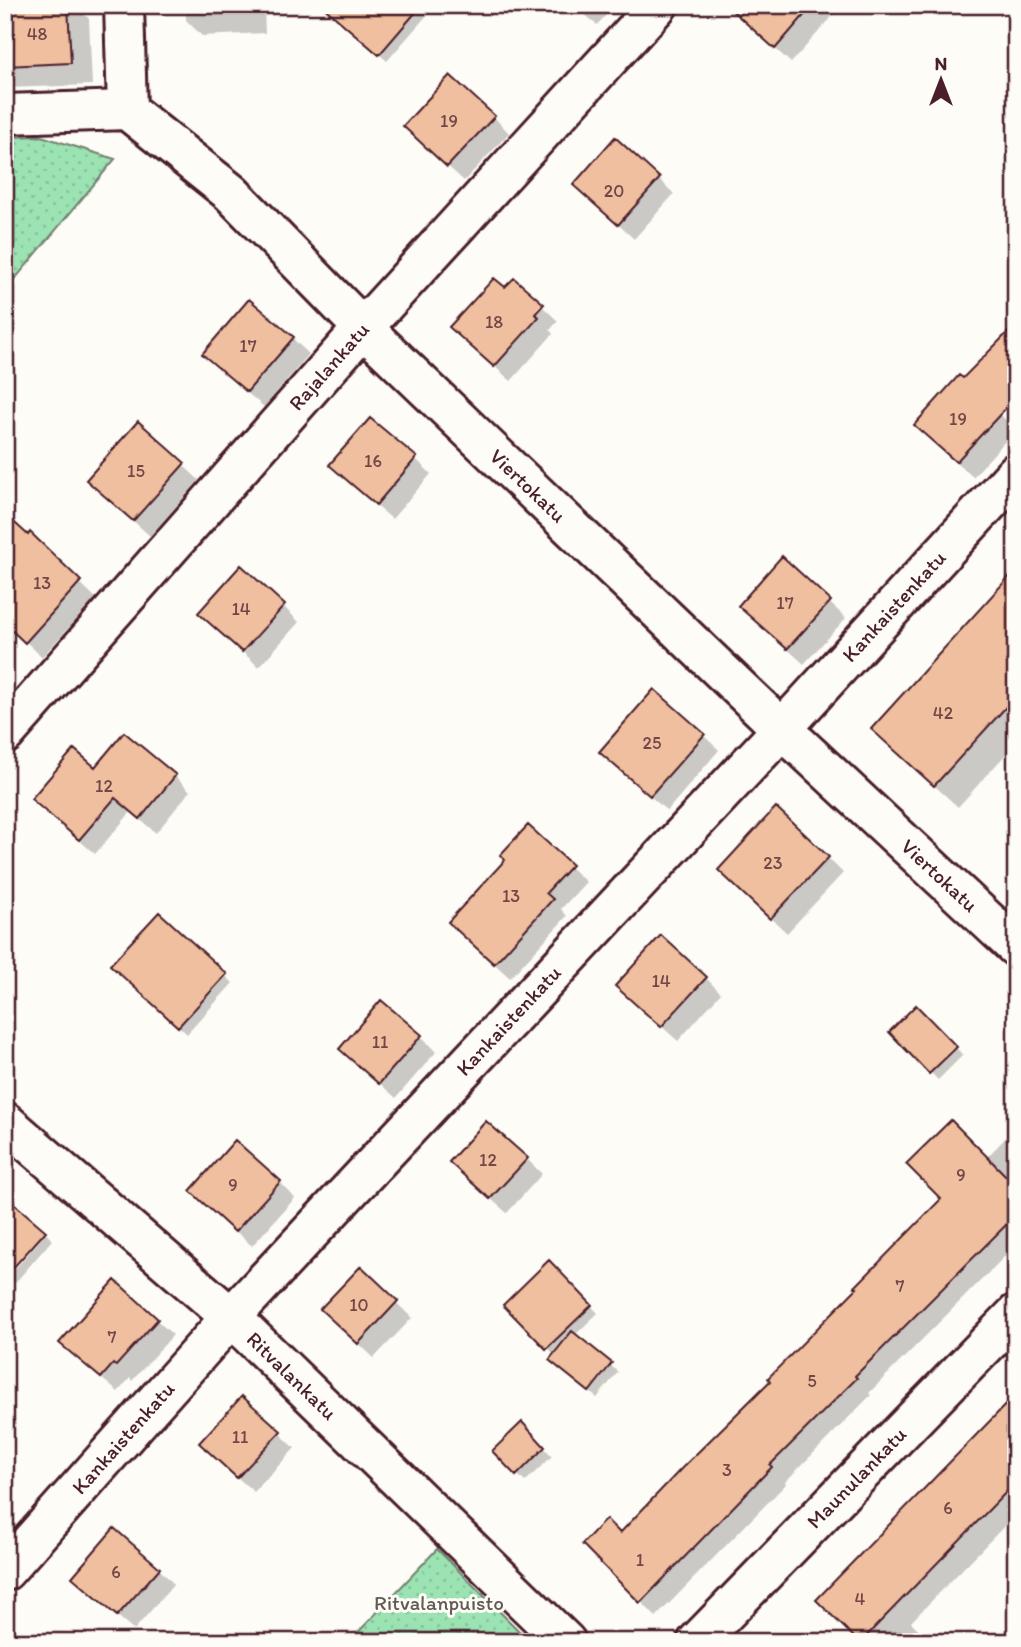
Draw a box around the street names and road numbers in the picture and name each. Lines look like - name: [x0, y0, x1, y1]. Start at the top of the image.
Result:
- street label: Rajalankatu: [283, 317, 374, 415]
- street label: Viertokatu: [485, 443, 571, 527]
- street label: Kankaistenkatu: [837, 545, 951, 667]
- street label: Viertokatu: [896, 833, 983, 917]
- street label: Kankaistenkatu: [451, 960, 566, 1081]
- street label: Ritvalankatu: [242, 1326, 342, 1425]
- street label: Kankaistenkatu: [66, 1376, 180, 1499]
- street label: Maunulankatu: [801, 1421, 912, 1534]

